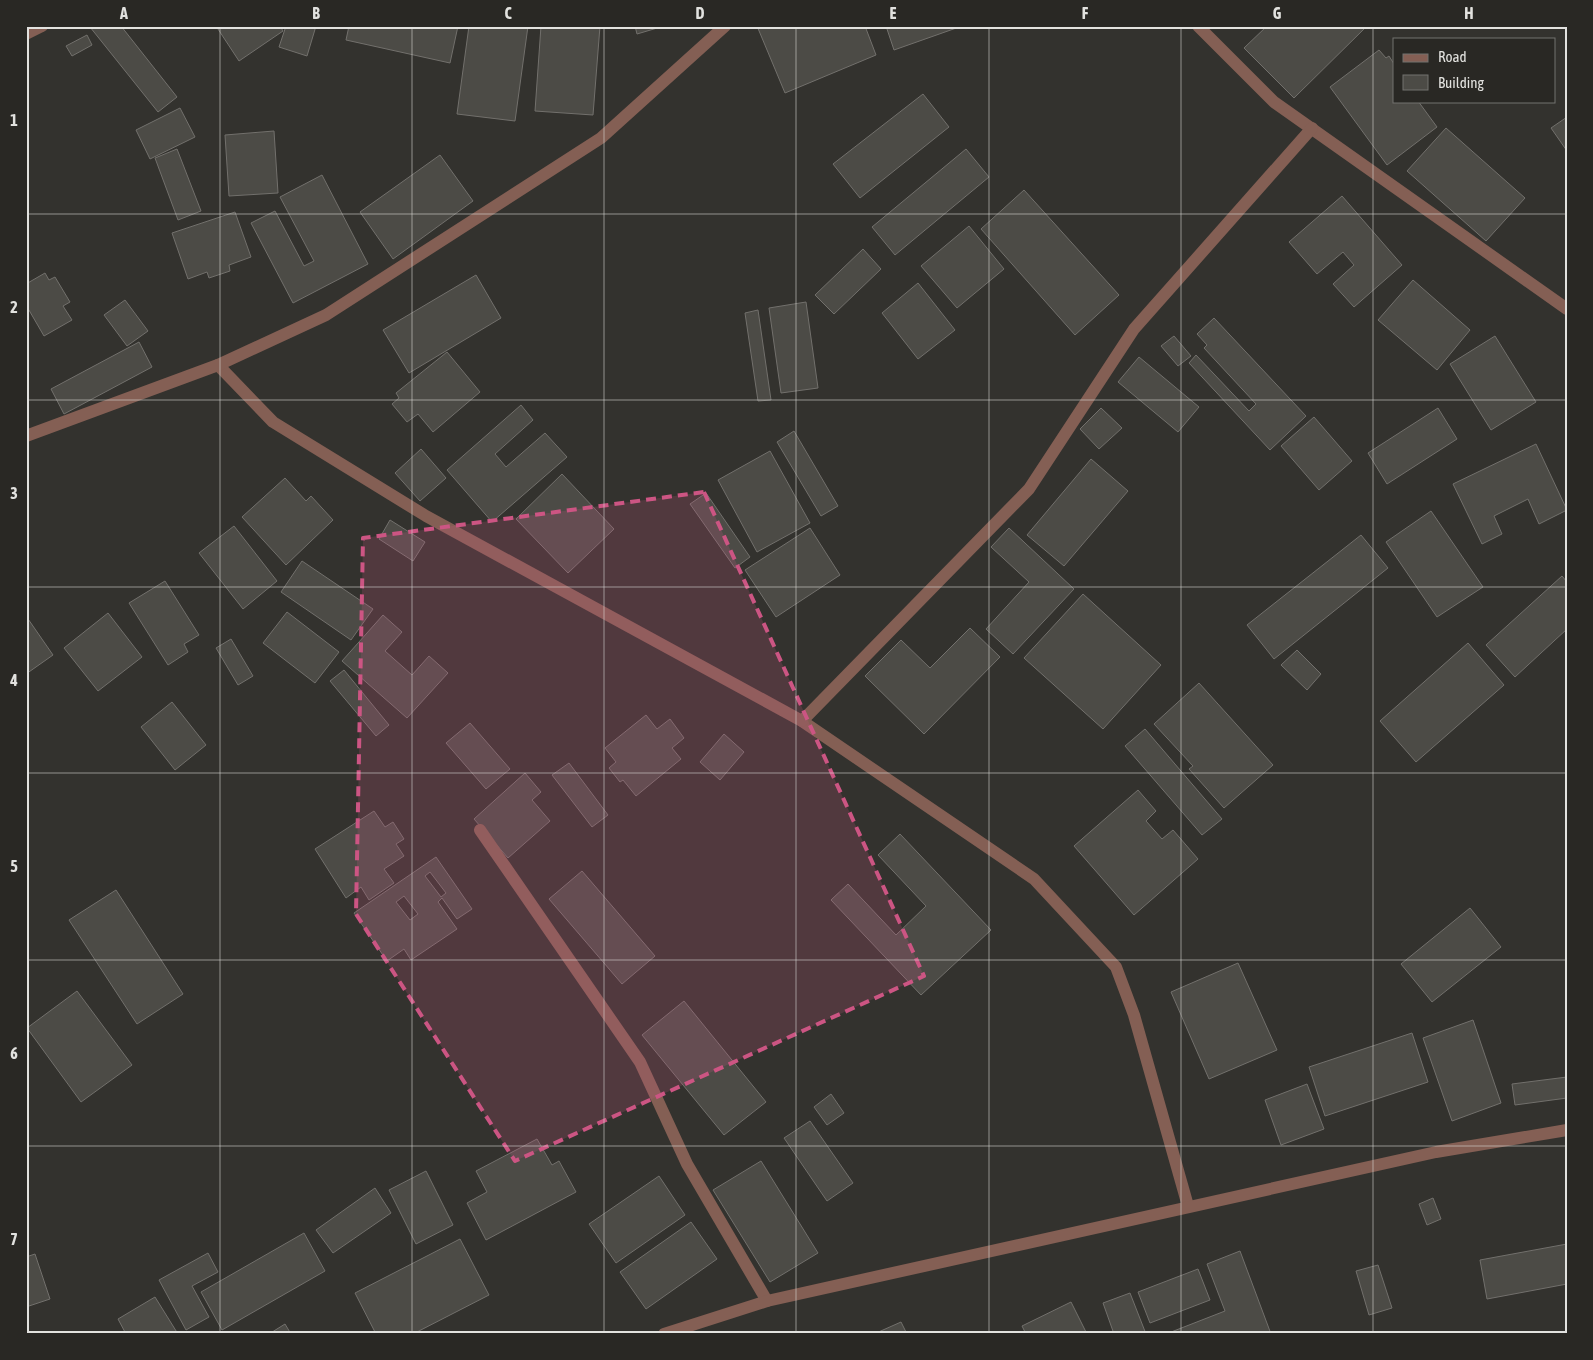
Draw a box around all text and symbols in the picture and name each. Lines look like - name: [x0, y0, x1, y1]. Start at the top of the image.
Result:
- text: A: [119, 4, 128, 22]
- text: B: [312, 4, 320, 22]
- text: C: [504, 4, 512, 22]
- text: D: [696, 4, 705, 22]
- text: E: [890, 4, 897, 22]
- text: F: [1082, 4, 1089, 22]
- text: G: [1273, 4, 1282, 22]
- text: H: [1464, 4, 1474, 22]
- legend: [1393, 38, 1556, 102]
- text: Road: [1438, 48, 1467, 65]
- text: Building: [1438, 74, 1484, 91]
- text: 1: [10, 111, 18, 129]
- text: 2: [10, 298, 18, 316]
- text: 3: [10, 484, 18, 502]
- text: 4: [9, 671, 18, 689]
- text: 5: [10, 857, 18, 875]
- text: 6: [10, 1044, 18, 1062]
- text: 7: [10, 1230, 18, 1248]

